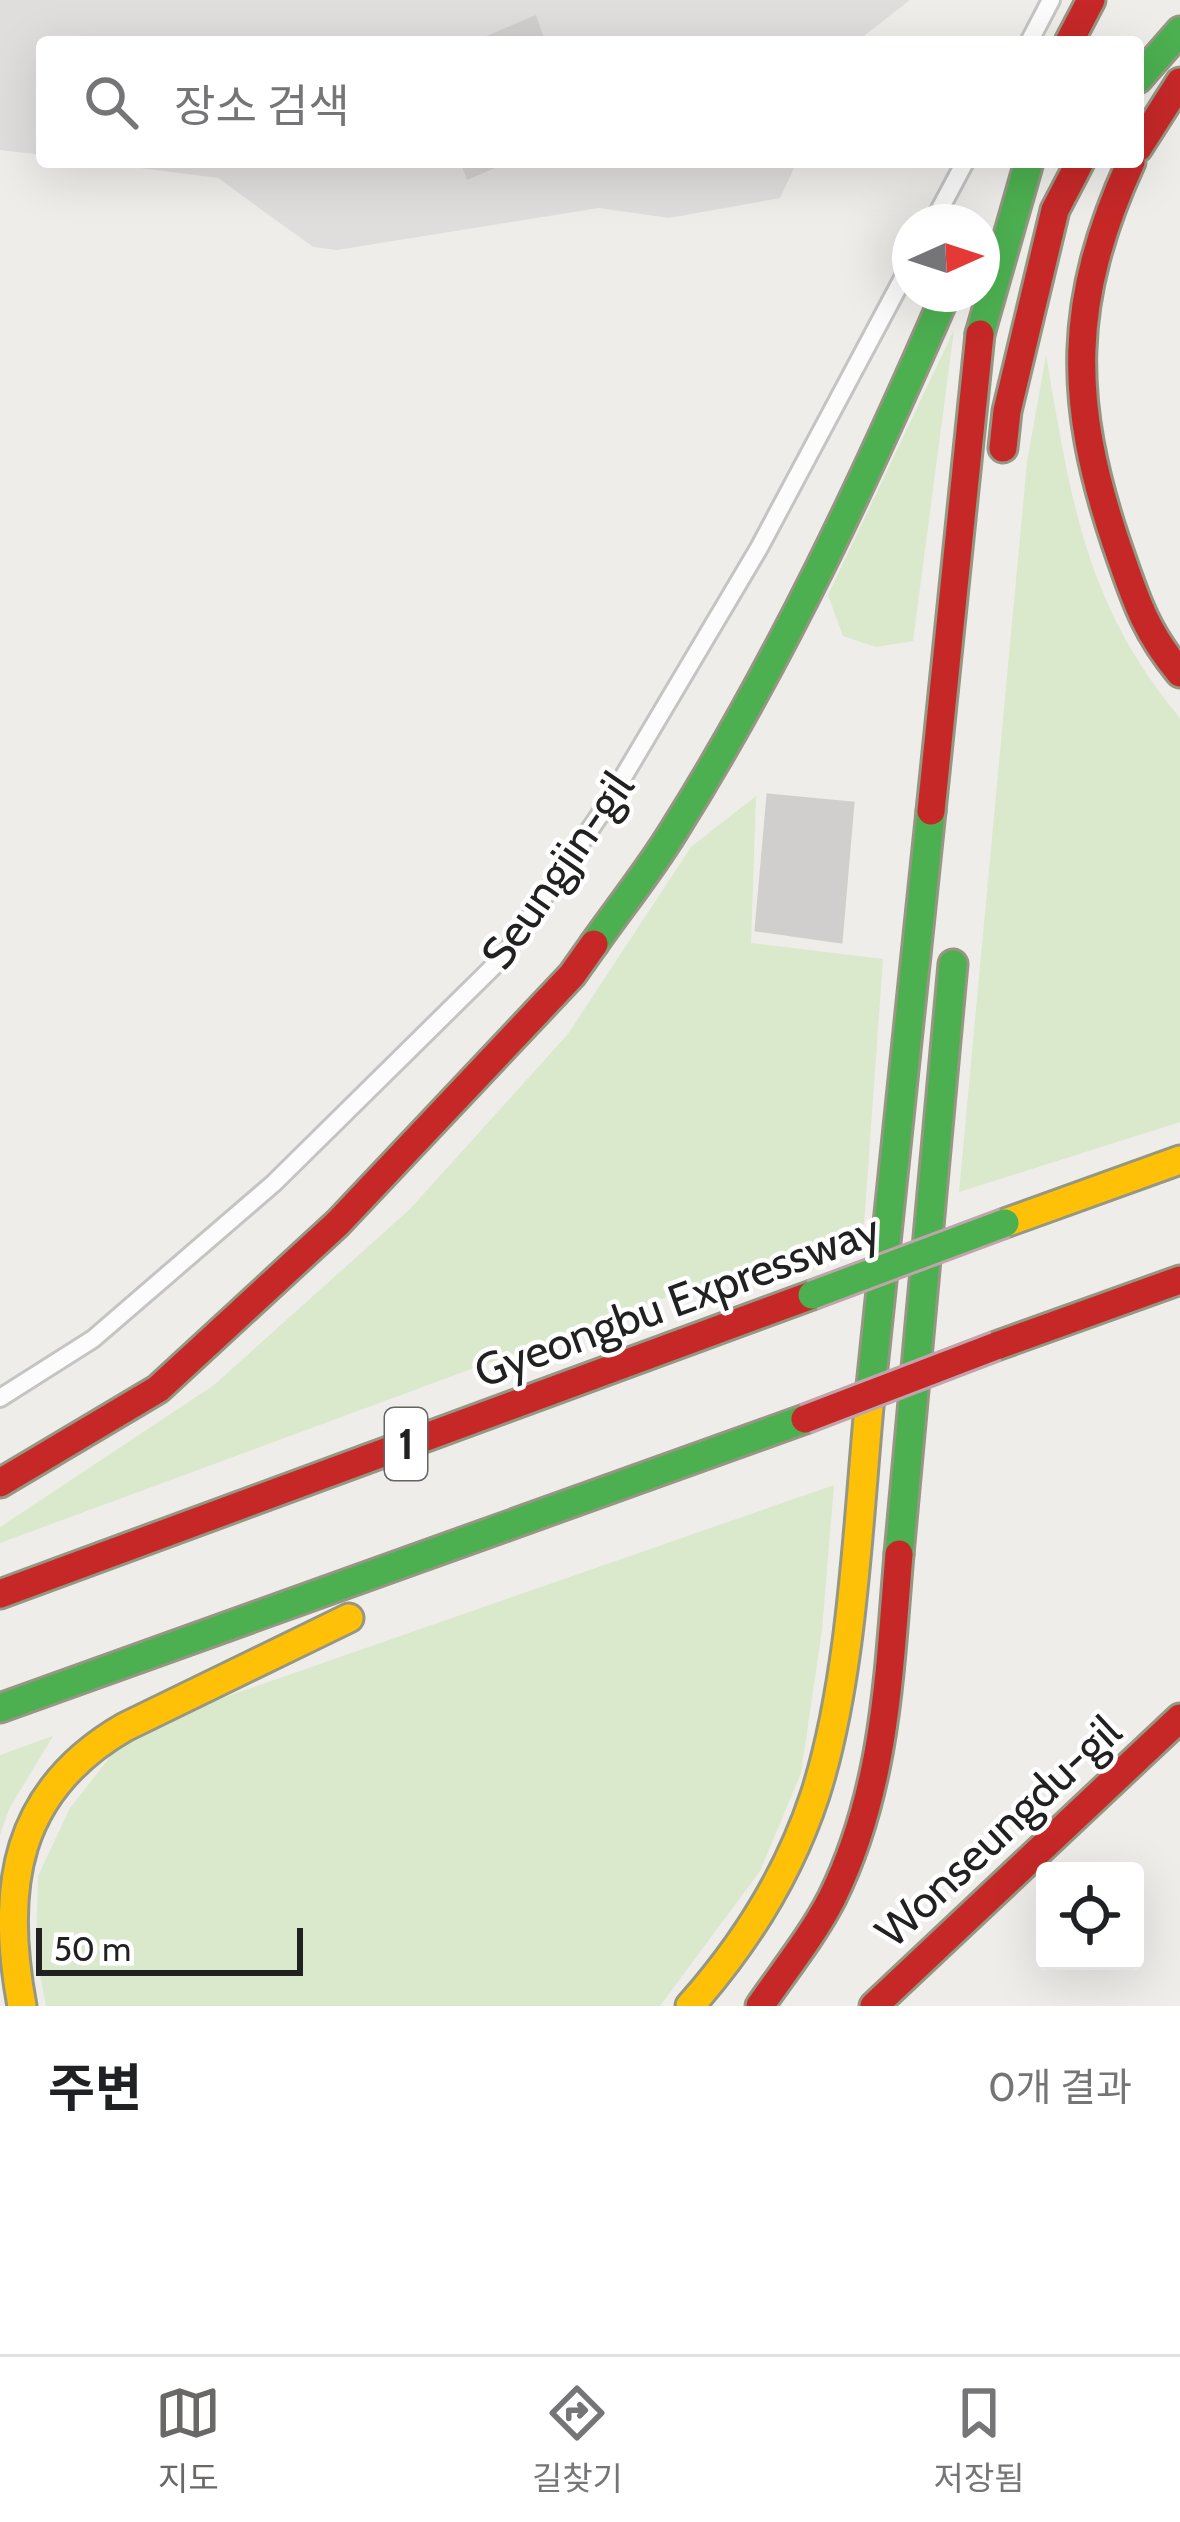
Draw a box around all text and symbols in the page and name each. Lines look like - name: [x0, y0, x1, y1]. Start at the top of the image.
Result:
- search box: [36, 36, 1144, 168]
- icon: search: [78, 69, 144, 135]
- text: 장소 검색: [174, 79, 350, 133]
- north arrow: [892, 204, 1000, 312]
- street label: Seungjin-gil: [469, 761, 645, 979]
- street label: Gyeongbu Expressway: [467, 1202, 887, 1398]
- road number: 1: [385, 1408, 427, 1480]
- street label: Wonseungdu-gil: [865, 1704, 1132, 1958]
- map controls: [1036, 1862, 1144, 1970]
- button: locate: [1036, 1862, 1144, 1970]
- scale bar: [36, 1922, 303, 1975]
- text: 50 m: [54, 1929, 131, 1969]
- text: 주변: [48, 2057, 142, 2119]
- text: 0개 결과: [988, 2063, 1132, 2111]
- tab: 지도: [155, 2380, 221, 2500]
- tab: 길찾기: [532, 2380, 623, 2500]
- tab: 저장됨: [934, 2380, 1025, 2500]

